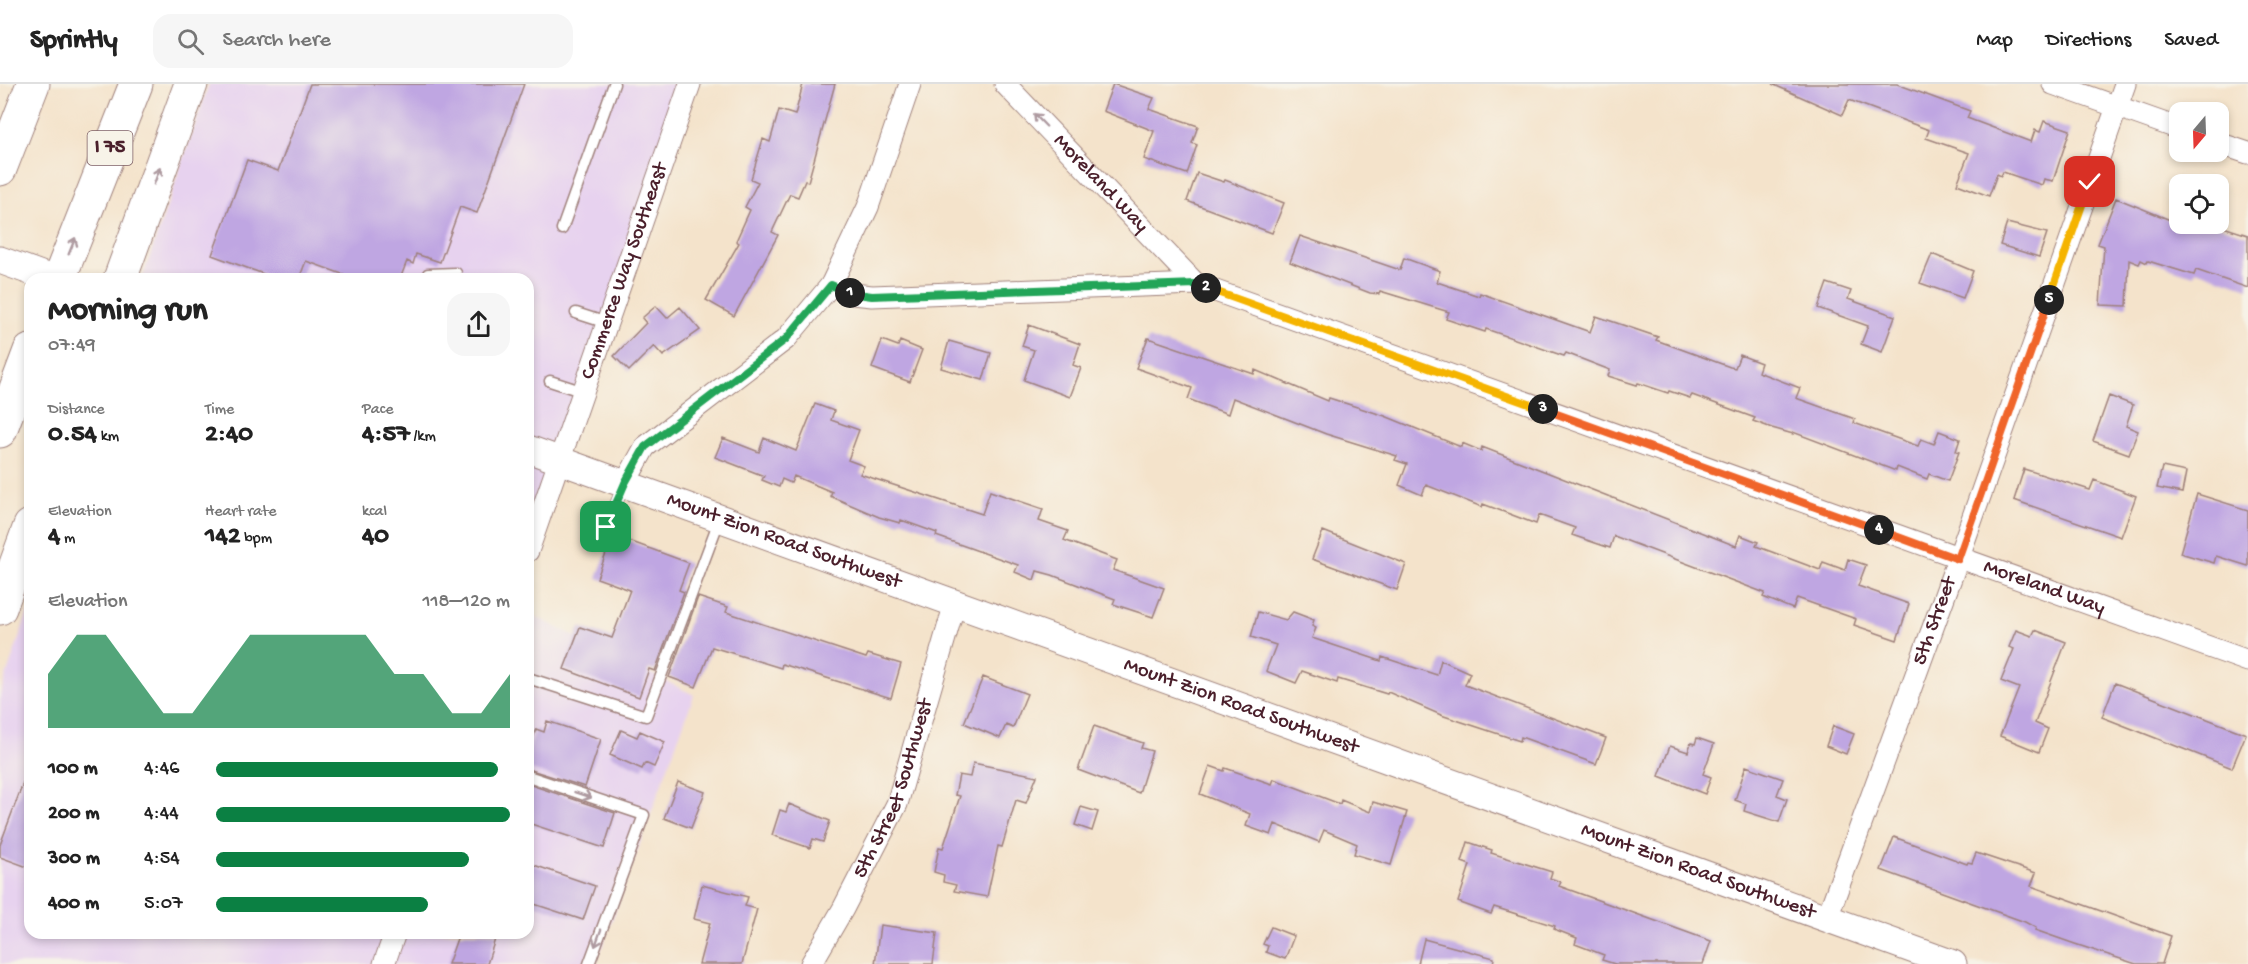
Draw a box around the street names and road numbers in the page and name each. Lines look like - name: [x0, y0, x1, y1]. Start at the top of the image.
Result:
- street label: Moreland Way: [1047, 129, 1153, 238]
- road number: I 75: [88, 131, 132, 165]
- street label: Commerce Way Southeast: [576, 158, 675, 383]
- street label: Mount Zion Road Southwest: [663, 488, 907, 596]
- street label: Moreland Way: [1980, 555, 2108, 621]
- street label: 5th Street: [1908, 571, 1964, 669]
- street label: Mount Zion Road Southwest: [1120, 653, 1364, 761]
- street label: 5th Street Southwest: [848, 694, 940, 883]
- street label: Mount Zion Road Southwest: [1577, 818, 1821, 926]

